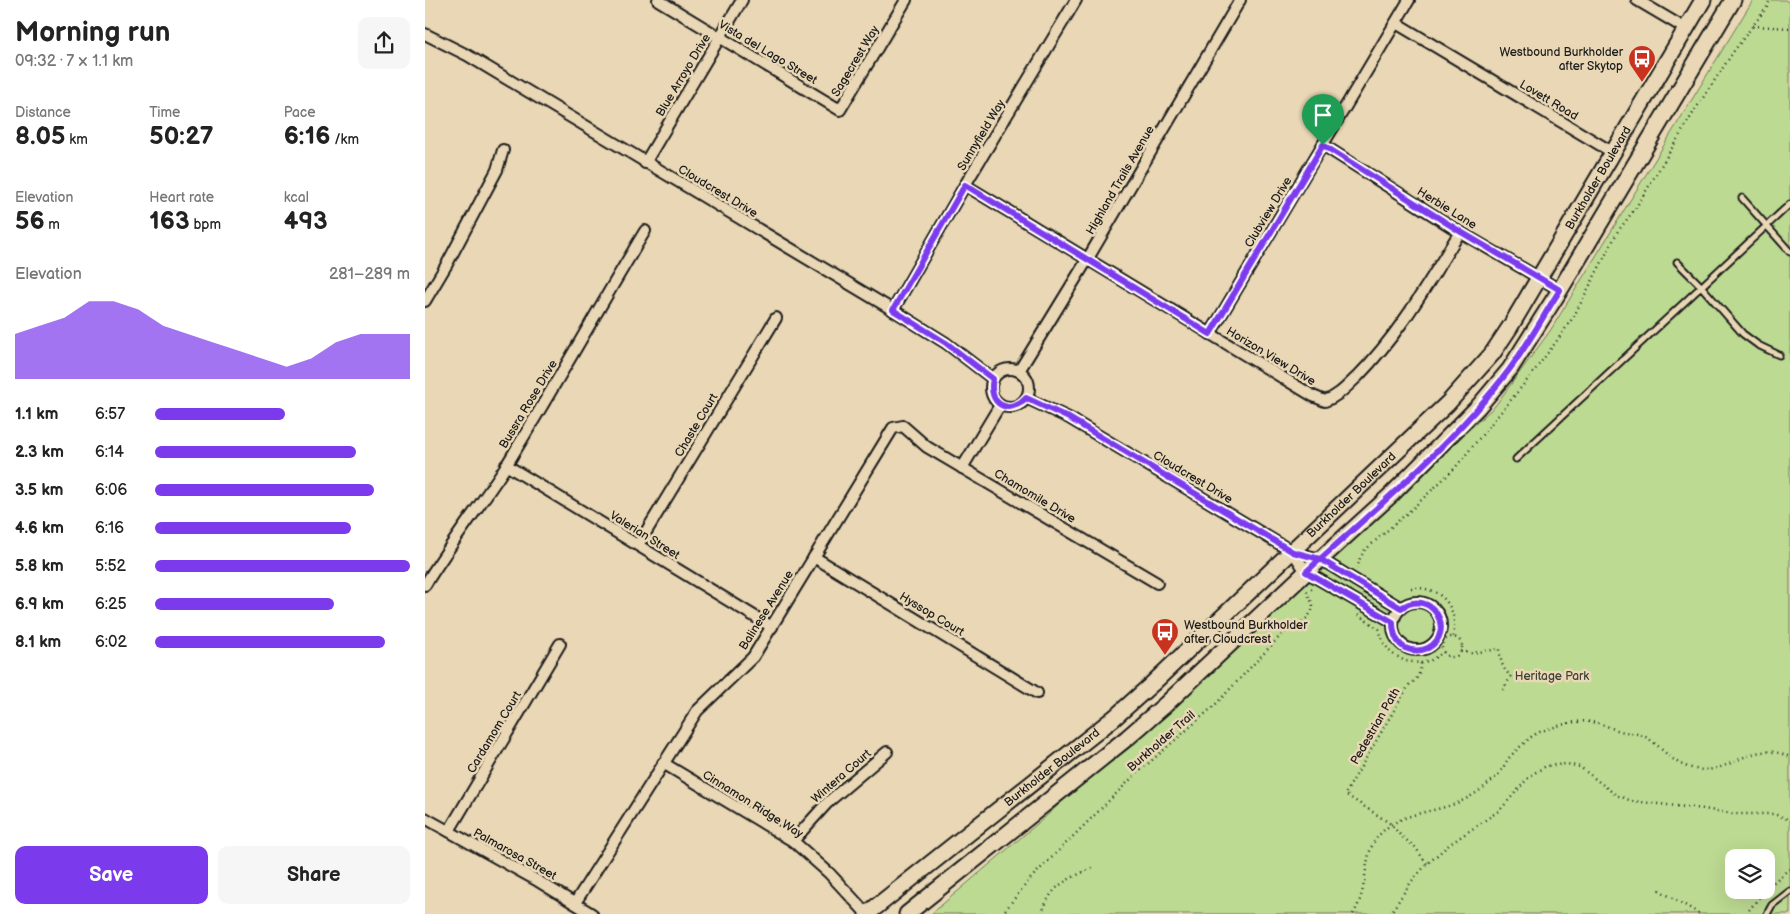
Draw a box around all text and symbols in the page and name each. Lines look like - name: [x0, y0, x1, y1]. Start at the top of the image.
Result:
- text: Morning run: [15, 16, 170, 49]
- button: share: [358, 17, 410, 69]
- street label: Vista del Lago Street: [716, 17, 820, 88]
- street label: Sagecrest Way: [828, 22, 883, 100]
- street label: Blue Arroyo Drive: [653, 31, 714, 119]
- bus stop icon: Westbound Burkholder after Skytop: [1627, 44, 1657, 83]
- place label: Westbound Burkholder after Skytop: [1499, 45, 1624, 74]
- text: 09:32 · 7 × 1.1 km: [15, 52, 133, 71]
- street label: Lovett Road: [1517, 77, 1581, 124]
- pin: [1302, 94, 1344, 145]
- street label: Sunnyfield Way: [954, 96, 1009, 174]
- icon: arrive: [1309, 101, 1337, 129]
- text: Distance: [15, 104, 71, 121]
- text: Time: [149, 104, 180, 121]
- text: Pace: [284, 104, 316, 121]
- text: 8.05: [15, 121, 66, 152]
- text: 50:27: [149, 121, 213, 152]
- text: 6:16: [284, 121, 330, 152]
- street label: Highland Trails Avenue: [1083, 123, 1158, 237]
- street label: Burkholder Boulevard: [1562, 124, 1635, 232]
- text: km: [66, 131, 88, 148]
- text: /km: [330, 131, 359, 148]
- street label: Cloudcrest Drive: [675, 162, 760, 221]
- street label: Clubview Drive: [1241, 174, 1295, 250]
- street label: Herbie Lane: [1414, 184, 1479, 233]
- text: Elevation: [15, 189, 73, 206]
- text: Heart rate: [149, 189, 214, 206]
- text: kcal: [284, 189, 309, 206]
- text: 56: [15, 206, 45, 237]
- text: 163: [149, 206, 190, 237]
- text: 493: [284, 206, 328, 237]
- text: m: [45, 216, 60, 233]
- text: bpm: [190, 216, 221, 233]
- text: Elevation: [15, 265, 82, 284]
- text: 281–289 m: [329, 265, 410, 284]
- street label: Horizon View Drive: [1223, 324, 1318, 389]
- street label: Bussra Rose Drive: [496, 357, 561, 451]
- street label: Chaste Court: [672, 390, 721, 460]
- text: 1.1 km: [15, 405, 58, 424]
- text: 6:57: [95, 405, 125, 424]
- text: 2.3 km: [15, 443, 64, 462]
- text: 6:14: [95, 443, 124, 462]
- street label: Cloudcrest Drive: [1150, 448, 1235, 507]
- street label: Burkholder Boulevard: [1304, 449, 1399, 541]
- street label: Chamomile Drive: [991, 466, 1078, 527]
- text: 3.5 km: [15, 481, 63, 500]
- text: 6:06: [95, 481, 127, 500]
- street label: Valerian Street: [607, 508, 683, 563]
- text: 4.6 km: [15, 519, 64, 538]
- text: 6:16: [95, 519, 124, 538]
- text: 5.8 km: [15, 557, 64, 576]
- text: 5:52: [95, 557, 126, 576]
- street label: Balinese Avenue: [736, 568, 797, 653]
- street label: Hyssop Court: [897, 589, 967, 640]
- text: 6.9 km: [15, 595, 64, 614]
- text: 6:25: [95, 595, 127, 614]
- bus stop icon: Westbound Burkholder after Cloudcrest: [1150, 617, 1180, 656]
- place label: Westbound Burkholder after Cloudcrest: [1184, 618, 1308, 647]
- text: 8.1 km: [15, 633, 61, 652]
- text: 6:02: [95, 633, 127, 652]
- park label: Heritage Park: [1515, 669, 1589, 684]
- street label: Pedestrian Path: [1347, 685, 1404, 767]
- street label: Cardamom Court: [464, 688, 525, 776]
- street label: Burkholder Trail: [1124, 708, 1198, 775]
- street label: Burkholder Boulevard: [1001, 725, 1103, 810]
- street label: Wintera Court: [808, 746, 875, 807]
- street label: Cinnamon Ridge Way: [700, 767, 806, 842]
- street label: Palmarosa Street: [471, 825, 559, 884]
- button: Save: [15, 846, 208, 904]
- button: Share: [218, 846, 410, 904]
- map controls: [1725, 849, 1775, 899]
- button: layers: [1725, 849, 1775, 899]

